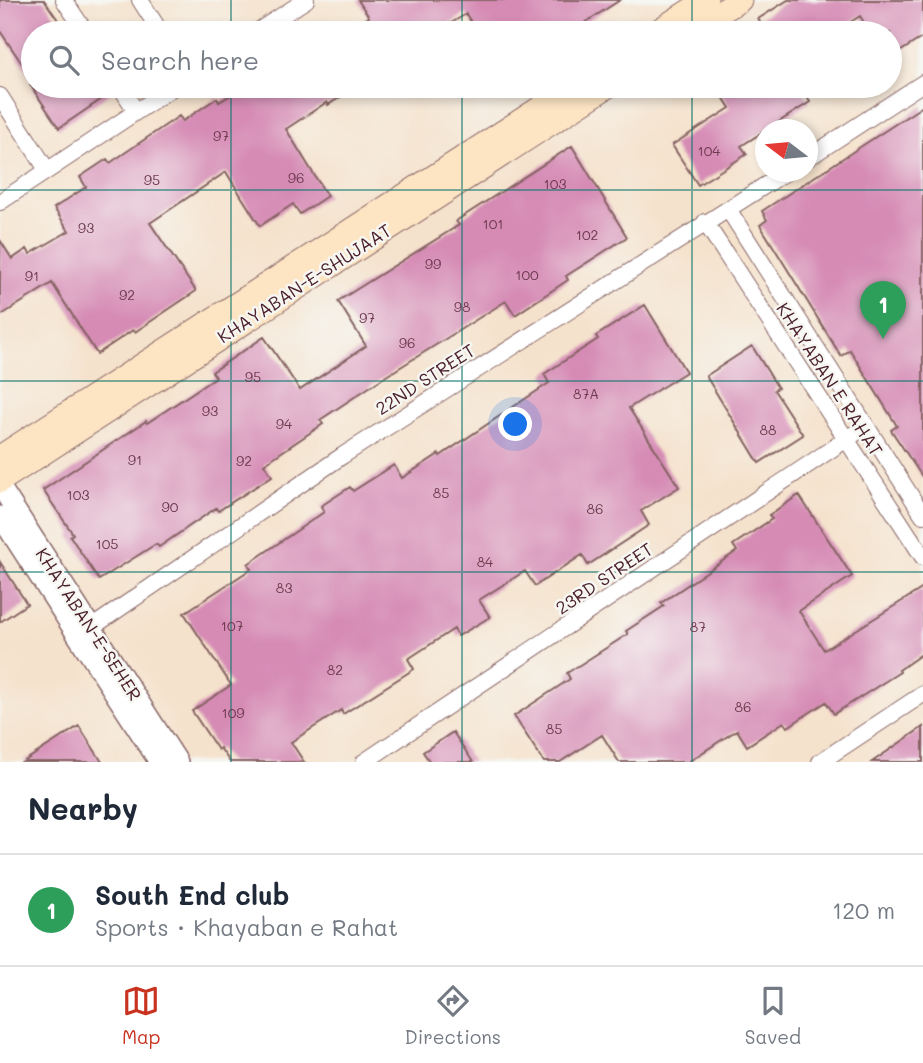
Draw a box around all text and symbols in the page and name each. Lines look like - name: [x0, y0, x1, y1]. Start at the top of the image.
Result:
- search box: [21, 21, 902, 98]
- icon: search: [45, 41, 83, 79]
- text: Search here: [101, 43, 259, 77]
- north arrow: [755, 119, 818, 182]
- house number: 97: [213, 126, 229, 145]
- house number: 104: [697, 141, 721, 160]
- house number: 96: [288, 168, 304, 187]
- house number: 95: [144, 170, 160, 189]
- house number: 103: [543, 174, 567, 193]
- house number: 101: [482, 214, 504, 233]
- house number: 93: [78, 218, 94, 237]
- street label: KHAYABAN-E-SHUJAAT: [212, 218, 396, 348]
- house number: 102: [576, 225, 598, 244]
- house number: 99: [425, 254, 441, 273]
- house number: 100: [515, 265, 539, 284]
- house number: 91: [25, 266, 39, 285]
- pin: 1: [860, 281, 906, 339]
- house number: 92: [119, 285, 135, 304]
- house number: 98: [454, 297, 470, 316]
- street label: KHAYABAN E RAHAT: [771, 298, 889, 460]
- house number: 97: [359, 308, 375, 327]
- house number: 96: [399, 333, 415, 352]
- street label: 22ND STREET: [371, 338, 479, 420]
- house number: 95: [245, 367, 261, 386]
- house number: 87A: [573, 384, 599, 403]
- house number: 93: [202, 401, 218, 420]
- your location: [498, 407, 532, 441]
- house number: 94: [276, 414, 293, 433]
- house number: 88: [760, 420, 776, 439]
- house number: 91: [128, 450, 142, 469]
- house number: 92: [236, 451, 252, 470]
- house number: 85: [433, 483, 449, 502]
- house number: 103: [66, 485, 90, 504]
- house number: 90: [162, 497, 179, 516]
- house number: 86: [587, 499, 603, 518]
- house number: 105: [95, 534, 119, 553]
- street label: 23RD STREET: [551, 537, 657, 619]
- street label: KHAYABAN-E-SEHER: [30, 543, 148, 705]
- house number: 84: [477, 552, 494, 571]
- house number: 83: [276, 578, 292, 597]
- house number: 107: [221, 616, 244, 635]
- house number: 87: [690, 617, 706, 636]
- house number: 82: [327, 660, 343, 679]
- house number: 86: [735, 697, 751, 716]
- house number: 109: [221, 703, 245, 722]
- house number: 85: [546, 719, 562, 738]
- text: Nearby: [28, 788, 138, 828]
- text: South End club: [95, 878, 289, 912]
- text: 1: [46, 895, 56, 925]
- text: 120 m: [832, 895, 895, 925]
- text: Sports · Khayaban e Rahat: [95, 912, 398, 942]
- tab: Map: [122, 982, 161, 1049]
- tab: Directions: [404, 982, 501, 1049]
- tab: Saved: [745, 982, 801, 1049]

